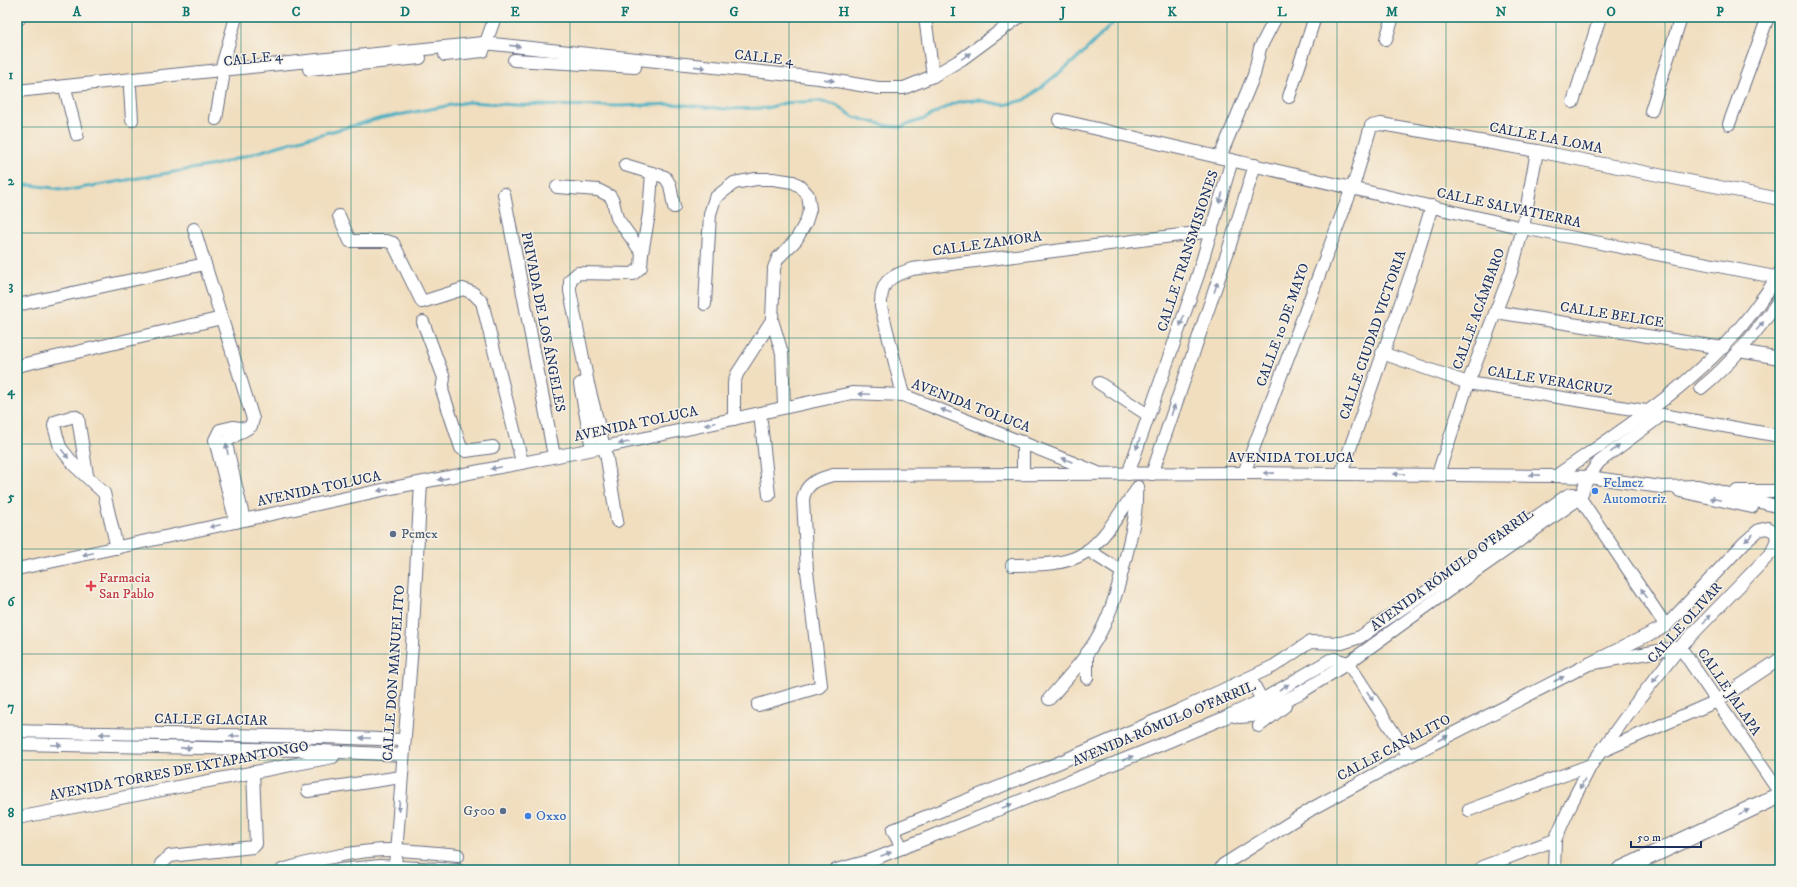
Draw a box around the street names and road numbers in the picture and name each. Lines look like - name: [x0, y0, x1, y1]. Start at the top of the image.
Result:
- street label: CALLE 4: [734, 46, 795, 70]
- street label: CALLE 4: [223, 47, 284, 71]
- street label: CALLE LA LOMA: [1488, 118, 1605, 158]
- street label: CALLE TRANSMISIONES: [1153, 168, 1223, 334]
- street label: CALLE SALVATIERRA: [1435, 184, 1584, 232]
- street label: CALLE ZAMORA: [931, 227, 1044, 261]
- street label: PRIVADA DE LOS ÁNGELES: [517, 230, 569, 414]
- street label: CALLE ACÁMBARO: [1449, 246, 1509, 372]
- street label: CALLE CIUDAD VICTORIA: [1336, 247, 1411, 422]
- street label: CALLE 10 DE MAYO: [1252, 261, 1314, 389]
- street label: CALLE BELICE: [1559, 298, 1665, 332]
- street label: CALLE VERACRUZ: [1486, 362, 1614, 400]
- street label: AVENIDA TOLUCA: [909, 375, 1034, 437]
- street label: AVENIDA TOLUCA: [573, 402, 701, 446]
- street label: AVENIDA TOLUCA: [1228, 449, 1355, 467]
- street label: AVENIDA TOLUCA: [256, 467, 384, 511]
- street label: AVENIDA RÓMULO O'FARRIL: [1367, 505, 1537, 635]
- street label: CALLE OLIVAR: [1644, 578, 1727, 667]
- street label: CALLE DON MANUELITO: [379, 584, 409, 762]
- street label: CALLE JALAPA: [1693, 645, 1765, 740]
- street label: AVENIDA RÓMULO O'FARRIL: [1070, 677, 1258, 771]
- street label: CALLE GLACIAR: [154, 710, 269, 730]
- street label: CALLE CANALITO: [1334, 710, 1454, 786]
- street label: AVENIDA TORRES DE IXTAPANTONGO: [48, 737, 310, 805]

